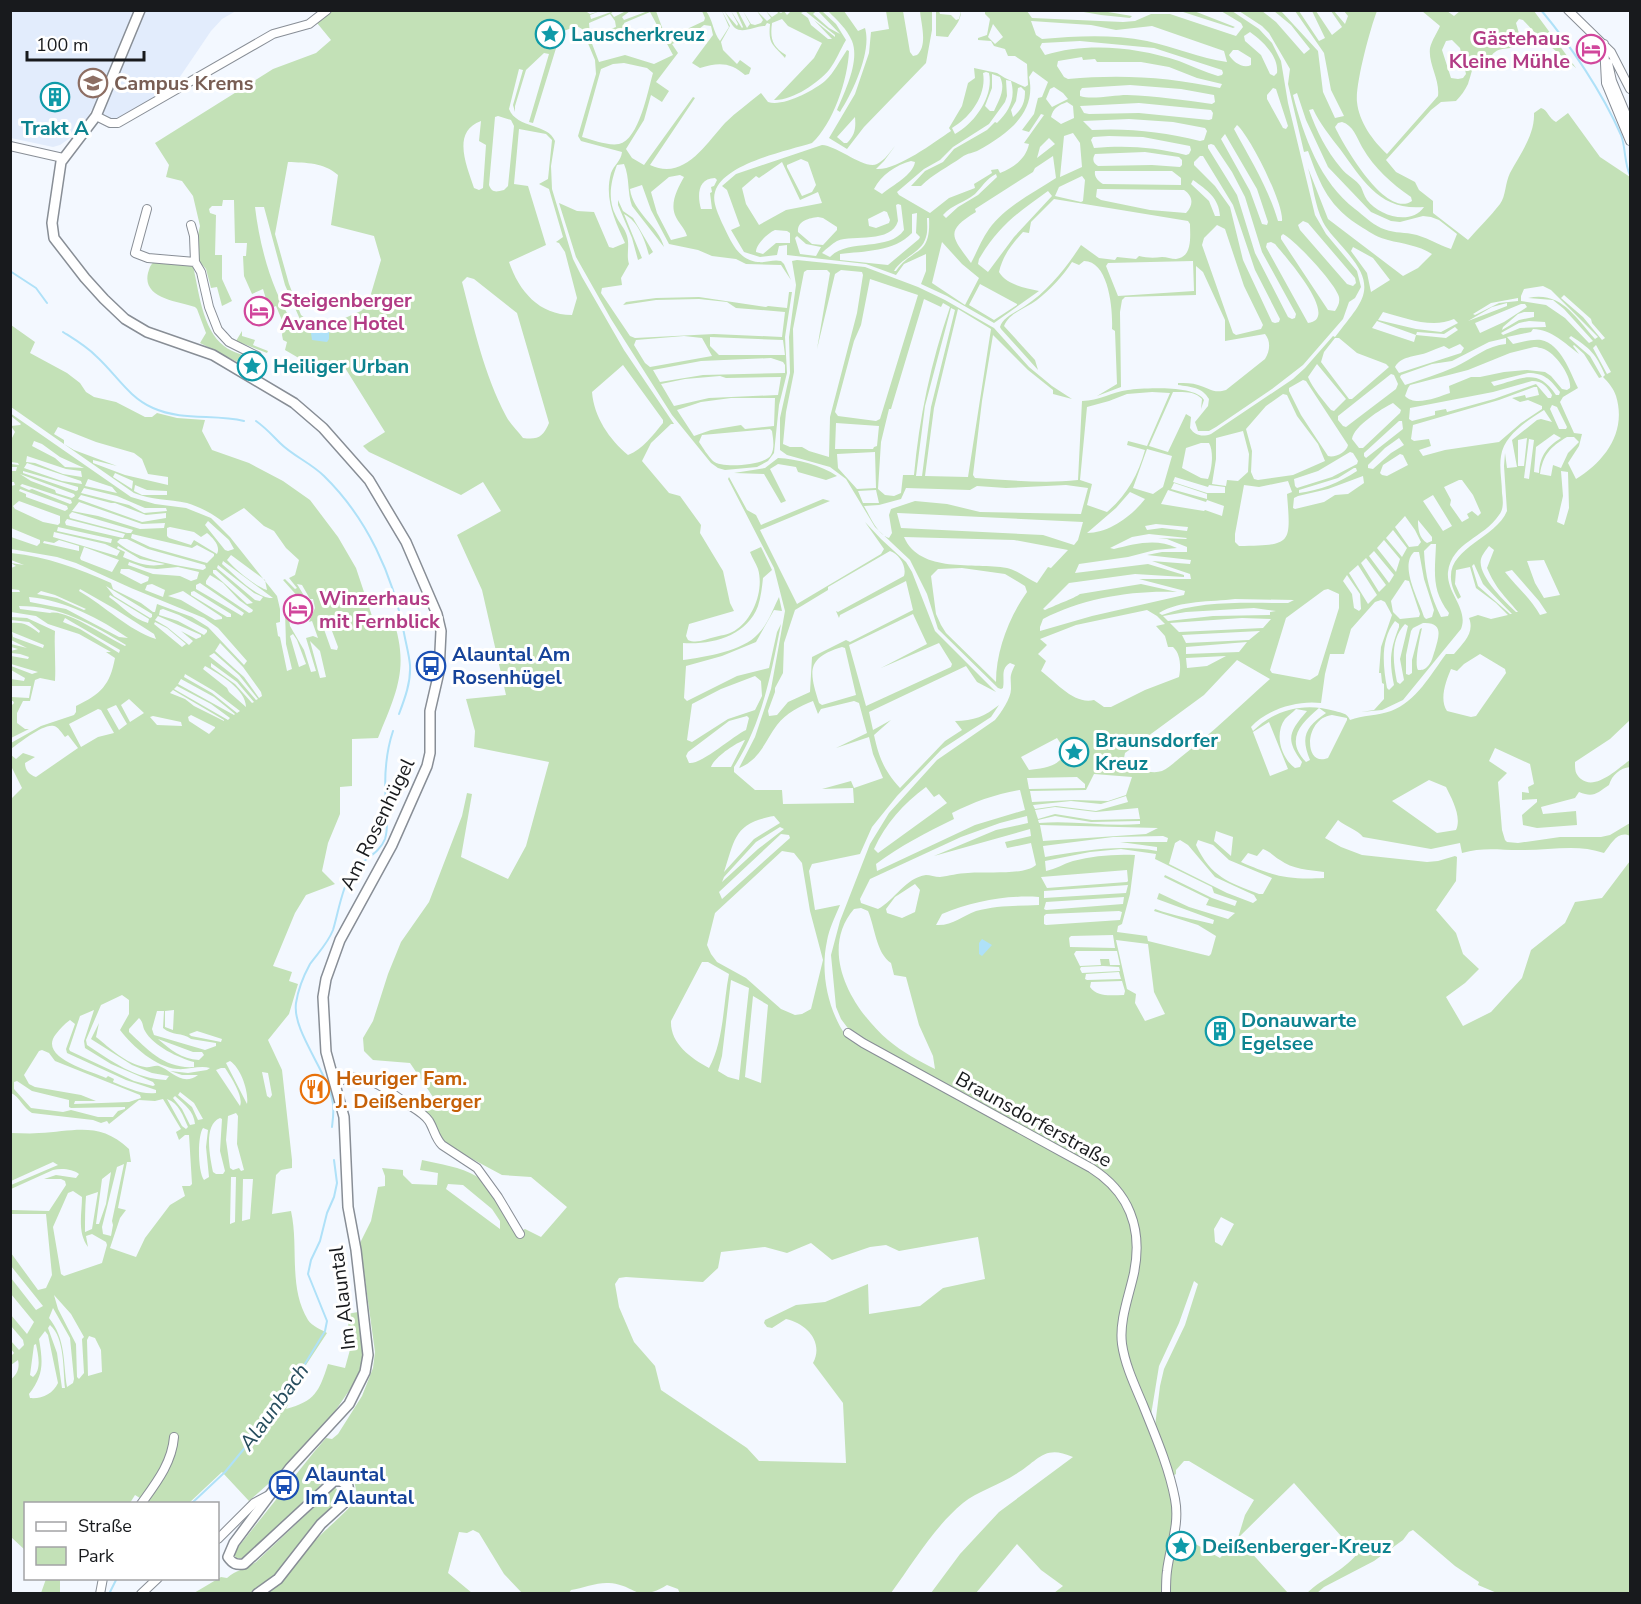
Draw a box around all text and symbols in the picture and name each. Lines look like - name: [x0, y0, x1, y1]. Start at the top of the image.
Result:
- place icon: Lauscherkreuz: [534, 18, 566, 50]
- place label: Lauscherkreuz: [571, 21, 705, 48]
- scale bar: [27, 24, 144, 62]
- place label: Gästehaus Kleine Mühle: [1449, 25, 1570, 75]
- text: 100 m: [36, 33, 88, 57]
- hotel icon: Gästehaus Kleine Mühle: [1575, 33, 1607, 65]
- school or university icon: Campus Krems: [77, 67, 109, 99]
- place label: Campus Krems: [114, 70, 254, 97]
- building icon: Trakt A: [39, 81, 71, 113]
- place label: Trakt A: [21, 115, 89, 142]
- place label: Steigenberger Avance Hotel: [280, 287, 412, 337]
- hotel icon: Steigenberger Avance Hotel: [243, 295, 275, 327]
- place icon: Heiliger Urban: [236, 350, 268, 382]
- place label: Heiliger Urban: [273, 353, 409, 380]
- place label: Winzerhaus mit Fernblick: [319, 585, 441, 635]
- hotel icon: Winzerhaus mit Fernblick: [282, 593, 314, 625]
- place label: Alauntal Am Rosenhügel: [452, 641, 570, 691]
- bus stop icon: Alauntal Am Rosenhügel: [415, 650, 447, 682]
- place label: Braunsdorfer Kreuz: [1095, 727, 1218, 777]
- place icon: Braunsdorfer Kreuz: [1058, 736, 1090, 768]
- street label: Am Rosenhügel: [334, 754, 421, 895]
- place label: Donauwarte Egelsee: [1241, 1007, 1357, 1057]
- building icon: Donauwarte Egelsee: [1204, 1015, 1236, 1047]
- place label: Heuriger Fam. J. Deißenberger: [335, 1065, 481, 1115]
- street label: Braunsdorferstraße: [951, 1065, 1117, 1174]
- restaurant icon: Heuriger Fam. J. Deißenberger: [299, 1073, 331, 1105]
- street label: Im Alauntal: [323, 1244, 362, 1351]
- water label: Alaunbach: [232, 1358, 315, 1457]
- place label: Alauntal Im Alauntal: [305, 1461, 415, 1511]
- bus stop icon: Alauntal Im Alauntal: [268, 1469, 300, 1501]
- legend: [24, 1502, 219, 1580]
- text: Straße: [78, 1514, 132, 1538]
- place icon: Deißenberger-Kreuz: [1165, 1530, 1197, 1562]
- place label: Deißenberger-Kreuz: [1202, 1533, 1391, 1560]
- text: Park: [78, 1544, 115, 1568]

